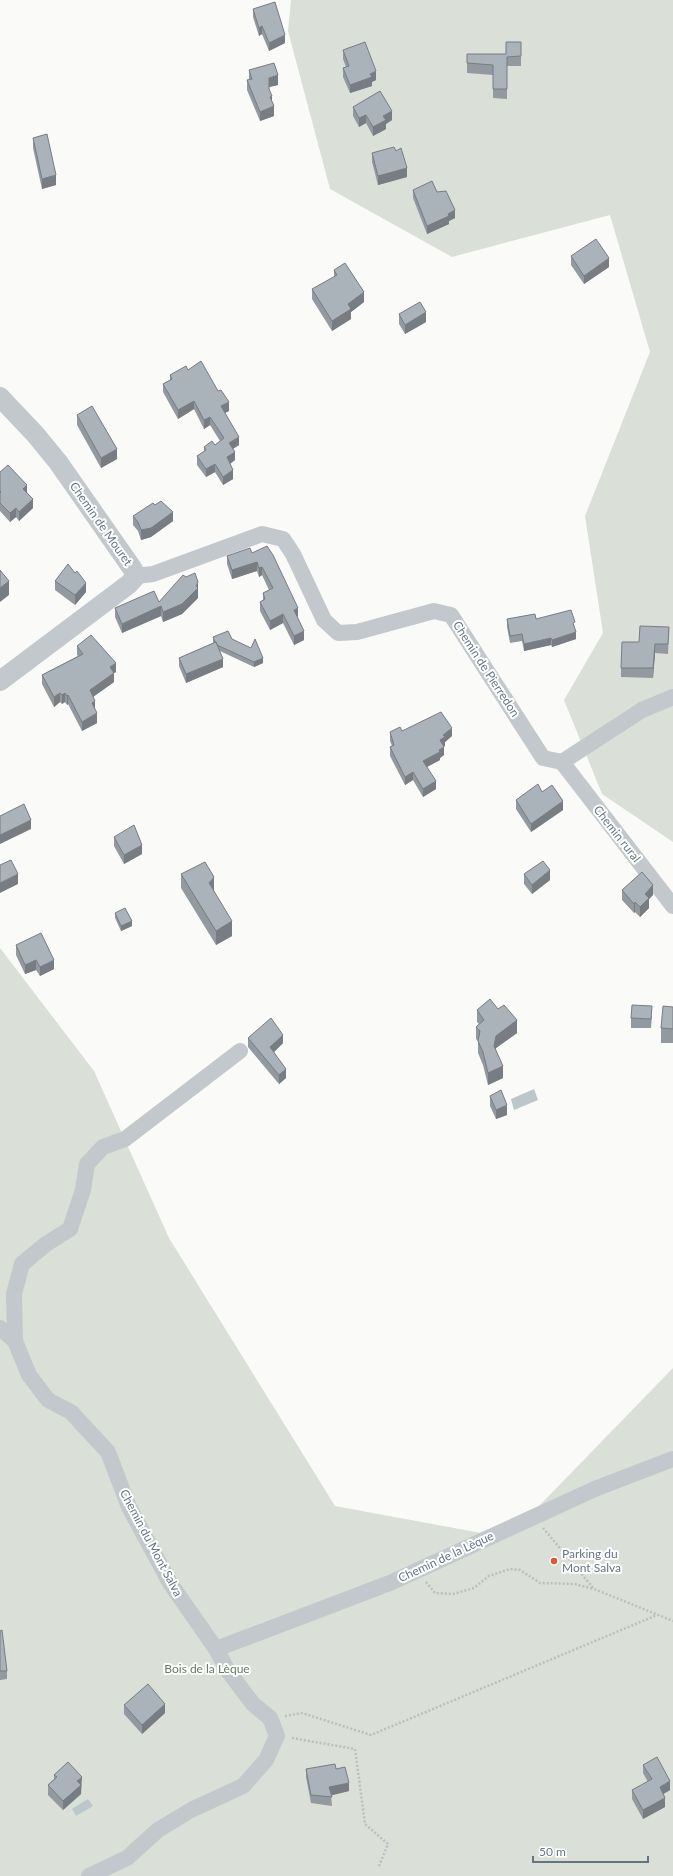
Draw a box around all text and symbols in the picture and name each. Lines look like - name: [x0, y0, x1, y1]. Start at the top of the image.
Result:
- street label: Chemin de Mouret: [67, 479, 136, 569]
- street label: Chemin de Pierredon: [450, 618, 523, 719]
- street label: Chemin rural: [591, 802, 644, 865]
- street label: Chemin du Mont Salva: [117, 1487, 186, 1599]
- street label: Chemin de la Lèque: [396, 1528, 496, 1585]
- place label: Parking du Mont Salva: [562, 1546, 621, 1575]
- marker: Parking du Mont Salva: [549, 1556, 559, 1566]
- park label: Bois de la Lèque: [164, 1661, 250, 1676]
- scale bar: [533, 1838, 648, 1864]
- text: 50 m: [539, 1844, 566, 1859]

